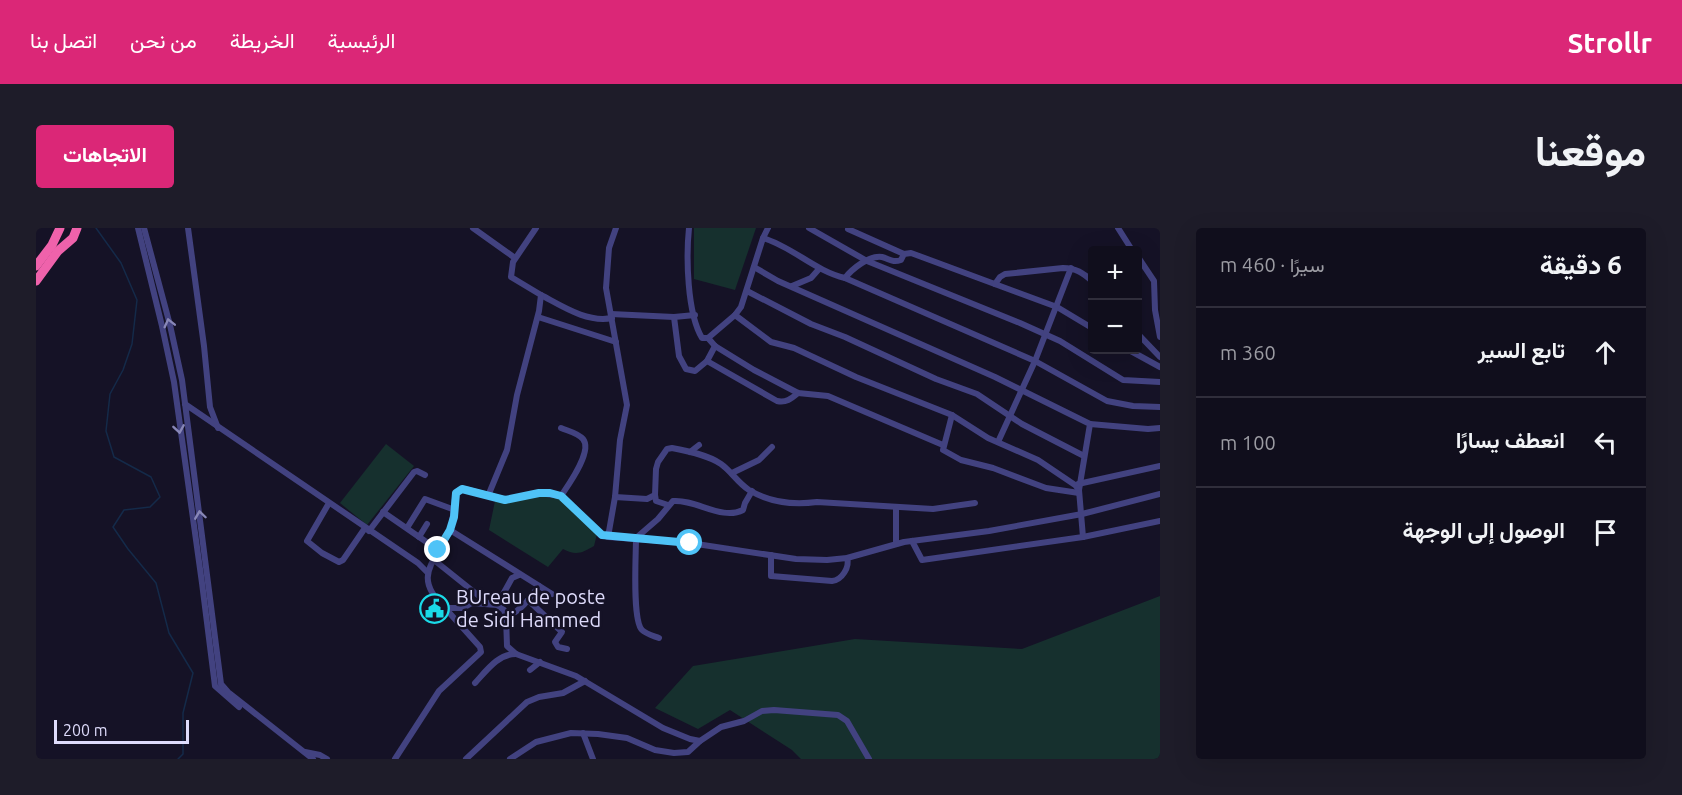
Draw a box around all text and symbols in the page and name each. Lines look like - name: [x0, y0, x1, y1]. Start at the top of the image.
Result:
- text: Strollr: [1567, 27, 1652, 58]
- text: اتصل بنا: [30, 28, 97, 52]
- text: من نحن: [130, 28, 197, 52]
- text: الخريطة: [230, 28, 295, 52]
- text: الرئيسية: [328, 28, 395, 52]
- button: الاتجاهات: [36, 125, 174, 188]
- text: موقعنا: [1535, 127, 1646, 174]
- map controls: [1088, 246, 1142, 354]
- button: +: [1088, 246, 1142, 300]
- text: 6 دقيقة: [1540, 250, 1622, 279]
- text: سيرًا · 460 m: [1220, 253, 1325, 276]
- button: −: [1088, 300, 1142, 354]
- one-way arrow: [164, 318, 177, 328]
- icon: ahead: [1589, 336, 1622, 369]
- text: تابع السير: [1478, 337, 1565, 362]
- text: 360 m: [1220, 341, 1276, 364]
- one-way arrow: [173, 424, 185, 434]
- icon: left: [1589, 426, 1622, 459]
- text: انعطف يسارًا: [1456, 427, 1565, 452]
- text: 100 m: [1220, 431, 1276, 454]
- one-way arrow: [195, 510, 207, 519]
- icon: arrive: [1589, 516, 1622, 549]
- text: الوصول إلى الوجهة: [1402, 517, 1565, 542]
- route start: [676, 529, 702, 555]
- route end: [424, 536, 450, 562]
- place label: BUreau de poste de Sidi Hammed: [456, 585, 606, 631]
- public building icon: BUreau de poste de Sidi Hammed: [419, 592, 451, 624]
- scale bar: [54, 717, 189, 744]
- text: 200 m: [63, 721, 108, 739]

